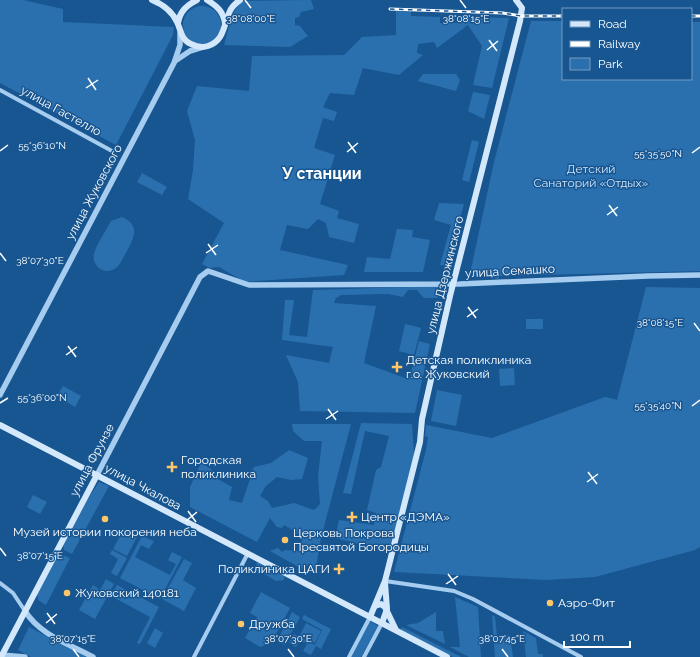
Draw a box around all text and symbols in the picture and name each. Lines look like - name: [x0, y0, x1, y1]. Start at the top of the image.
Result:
- legend: [562, 8, 692, 80]
- text: 38°08'00"E: [227, 13, 275, 24]
- text: 38°08'15"E: [443, 13, 489, 24]
- text: Road: [598, 17, 627, 31]
- text: Railway: [598, 37, 641, 51]
- text: Park: [598, 57, 623, 71]
- street label: улица Гастелло: [18, 83, 104, 139]
- text: 55°36'10"N: [18, 140, 66, 151]
- street label: улица Жуковского: [63, 142, 125, 242]
- text: 55°35'50"N: [634, 148, 682, 159]
- park label: Детский Санаторий «Отдых»: [534, 162, 649, 190]
- district label: У станции: [281, 164, 362, 183]
- street label: улица Дзержинского: [424, 215, 466, 335]
- text: 38°07'30"E: [16, 255, 64, 266]
- street label: улица Семашко: [465, 262, 555, 280]
- text: 38°08'15"E: [637, 317, 683, 328]
- place label: Детская поликлиника г.о. Жуковский: [406, 353, 531, 381]
- marker: Детская поликлиника г.о. Жуковский: [391, 361, 403, 373]
- text: 55°36'00"N: [17, 392, 67, 403]
- text: 55°35'40"N: [634, 400, 682, 411]
- street label: улица Фрунзе: [67, 421, 117, 499]
- place label: Городская поликлиника: [181, 453, 256, 481]
- street label: улица Чкалова: [102, 461, 184, 513]
- marker: Городская поликлиника: [166, 461, 178, 473]
- place label: Центр «ДЭМА»: [361, 510, 450, 524]
- marker: Центр «ДЭМА»: [346, 511, 358, 523]
- marker: Музей истории покорения неба: [100, 514, 110, 524]
- place label: Музей истории покорения неба: [13, 525, 197, 539]
- place label: Церковь Покрова Пресвятой Богородицы: [293, 526, 429, 554]
- marker: Церковь Покрова Пресвятой Богородицы: [280, 535, 290, 545]
- text: 38°07'15"E: [17, 550, 63, 561]
- place label: Поликлиника ЦАГИ: [218, 562, 330, 576]
- marker: Поликлиника ЦАГИ: [333, 563, 345, 575]
- place label: Жуковский 140181: [75, 586, 179, 600]
- marker: Жуковский 140181: [62, 588, 72, 598]
- place label: Аэро-Фит: [558, 596, 615, 610]
- marker: Аэро-Фит: [545, 598, 555, 608]
- place label: Дружба: [249, 617, 295, 631]
- marker: Дружба: [236, 619, 246, 629]
- scale bar: [564, 623, 630, 649]
- text: 100 m: [570, 630, 604, 644]
- text: 38°07'15"E: [50, 633, 96, 644]
- text: 38°07'30"E: [264, 633, 312, 644]
- text: 38°07'45"E: [479, 633, 525, 644]

